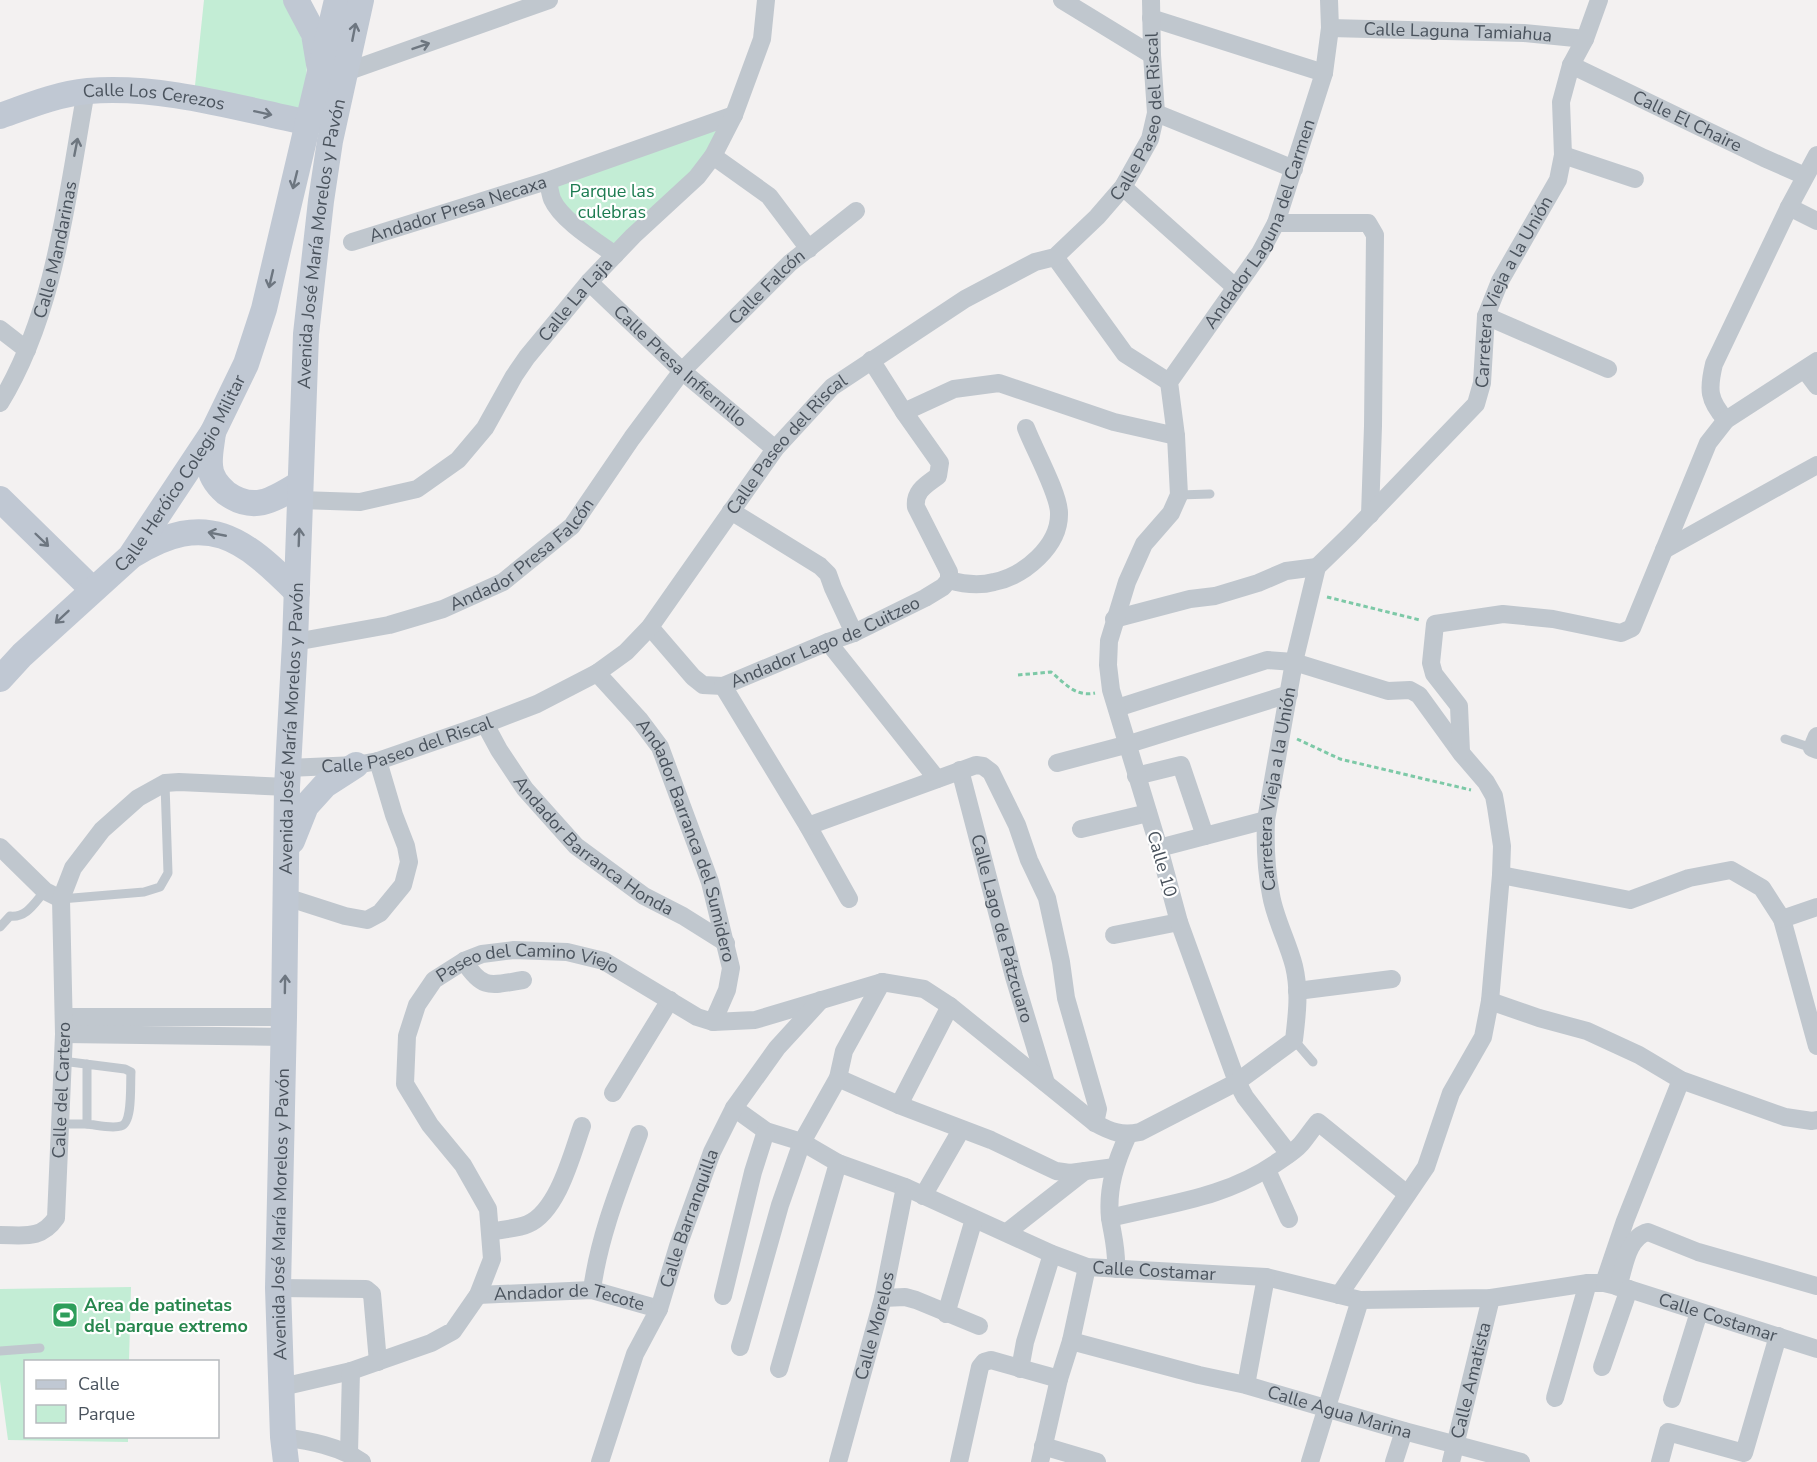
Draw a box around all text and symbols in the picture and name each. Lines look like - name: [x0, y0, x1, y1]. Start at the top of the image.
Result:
- street label: Calle Laguna Tamiahua: [1363, 17, 1553, 48]
- one-way arrow: [349, 22, 360, 42]
- street label: Calle Paseo del Riscal: [1104, 31, 1168, 206]
- one-way arrow: [411, 40, 430, 51]
- street label: Calle Los Cerezos: [82, 78, 227, 116]
- street label: Calle El Chaire: [1629, 84, 1746, 158]
- street label: Avenida José María Morelos y Pavón: [292, 96, 351, 389]
- one-way arrow: [253, 108, 272, 120]
- street label: Andador Laguna del Carmen: [1198, 116, 1321, 333]
- one-way arrow: [71, 138, 82, 157]
- one-way arrow: [288, 170, 300, 189]
- street label: Andador Presa Necaxa: [366, 170, 550, 248]
- street label: Calle Mandarinas: [27, 179, 82, 322]
- park label: Parque las culebras: [569, 179, 655, 224]
- street label: Carretera Vieja a la Unión: [1470, 192, 1558, 389]
- street label: Calle Falcón: [723, 244, 810, 330]
- street label: Calle La Laja: [533, 253, 618, 347]
- one-way arrow: [265, 269, 276, 288]
- street label: Calle Presa Infiernillo: [608, 300, 752, 432]
- street label: Calle Paseo del Riscal: [721, 368, 852, 519]
- street label: Calle Heróico Colegio Militar: [109, 370, 251, 578]
- street label: Andador Presa Falcón: [446, 493, 600, 617]
- one-way arrow: [207, 528, 227, 539]
- one-way arrow: [293, 528, 304, 548]
- one-way arrow: [34, 532, 49, 547]
- street label: Avenida José María Morelos y Pavón: [274, 582, 309, 875]
- street label: Andador Lago de Cuitzeo: [727, 590, 924, 694]
- one-way arrow: [55, 610, 70, 625]
- street label: Carretera Vieja a la Unión: [1254, 685, 1301, 893]
- street label: Calle Paseo del Riscal: [321, 710, 497, 779]
- street label: Andador Barranca del Sumidero: [631, 714, 741, 965]
- street label: Andador Barranca Honda: [508, 771, 678, 921]
- street label: Calle 10: [1141, 828, 1183, 900]
- street label: Calle Lago de Pátzcuaro: [965, 831, 1039, 1026]
- street label: Paseo del Camino Viejo: [431, 938, 624, 988]
- one-way arrow: [279, 974, 291, 994]
- street label: Calle del Cartero: [47, 1022, 76, 1159]
- street label: Avenida José María Morelos y Pavón: [266, 1068, 295, 1361]
- street label: Calle Barranquilla: [654, 1146, 724, 1291]
- street label: Calle Costamar: [1092, 1255, 1217, 1286]
- street label: Calle Morelos: [849, 1270, 900, 1383]
- street label: Andador de Tecote: [493, 1278, 647, 1316]
- street label: Calle Costamar: [1655, 1287, 1781, 1348]
- place label: Area de patinetas del parque extremo: [84, 1293, 248, 1338]
- sports icon: Area de patinetas del parque extremo: [50, 1300, 80, 1330]
- street label: Calle Amatista: [1445, 1320, 1497, 1441]
- legend: [24, 1360, 219, 1438]
- text: Calle: [78, 1372, 120, 1396]
- street label: Calle Agua Marina: [1265, 1380, 1414, 1445]
- text: Parque: [78, 1402, 135, 1426]

